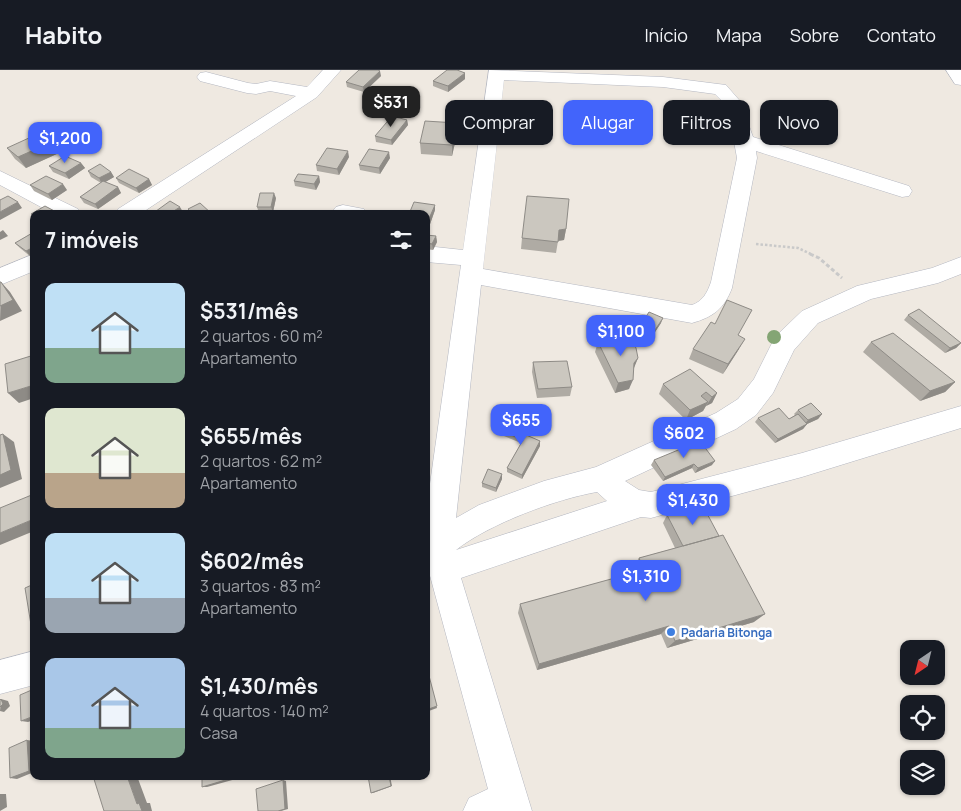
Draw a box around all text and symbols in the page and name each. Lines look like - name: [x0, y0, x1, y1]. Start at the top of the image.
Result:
- text: Habito: [25, 18, 102, 51]
- text: Início: [644, 23, 688, 47]
- text: Mapa: [716, 23, 762, 47]
- text: Sobre: [790, 23, 839, 47]
- text: Contato: [867, 23, 936, 47]
- pin: $531: [361, 85, 421, 128]
- text: $531: [373, 91, 409, 113]
- chip: Comprar: [445, 100, 553, 145]
- chip: Alugar: [563, 100, 653, 145]
- chip: Filtros: [663, 100, 750, 145]
- chip: Novo: [760, 100, 838, 145]
- pin: $1,200: [24, 122, 106, 164]
- text: $1,200: [39, 127, 91, 149]
- text: 7 imóveis: [45, 226, 139, 254]
- icon: filters: [387, 226, 415, 254]
- text: $531/mês: [200, 297, 298, 325]
- icon: home: [85, 303, 145, 363]
- pin: $1,100: [580, 314, 662, 357]
- text: $1,100: [597, 320, 645, 342]
- text: 2 quartos · 60 m²: [200, 325, 323, 347]
- text: Apartamento: [200, 347, 297, 369]
- pin: $655: [491, 404, 551, 446]
- text: $655: [502, 409, 540, 431]
- pin: $602: [654, 416, 714, 459]
- text: $655/mês: [200, 422, 302, 450]
- text: $602: [664, 422, 704, 444]
- icon: home: [85, 428, 145, 488]
- text: 2 quartos · 62 m²: [200, 450, 322, 472]
- text: Apartamento: [200, 472, 297, 494]
- pin: $1,430: [652, 484, 734, 526]
- text: $1,430: [668, 489, 718, 511]
- text: $602/mês: [200, 547, 304, 575]
- icon: home: [85, 553, 145, 613]
- pin: $1,310: [605, 560, 687, 602]
- text: $1,310: [622, 565, 670, 587]
- text: 3 quartos · 83 m²: [200, 575, 321, 597]
- text: Apartamento: [200, 597, 297, 619]
- place label: Padaria Bitonga: [681, 624, 772, 641]
- marker: Padaria Bitonga: [665, 626, 677, 638]
- north arrow: [900, 640, 945, 685]
- map controls: [900, 640, 945, 795]
- text: $1,430/mês: [200, 672, 318, 700]
- icon: home: [85, 678, 145, 738]
- button: locate: [900, 695, 945, 740]
- text: 4 quartos · 140 m²: [200, 700, 329, 722]
- text: Casa: [200, 722, 238, 744]
- button: layers: [900, 750, 945, 795]

